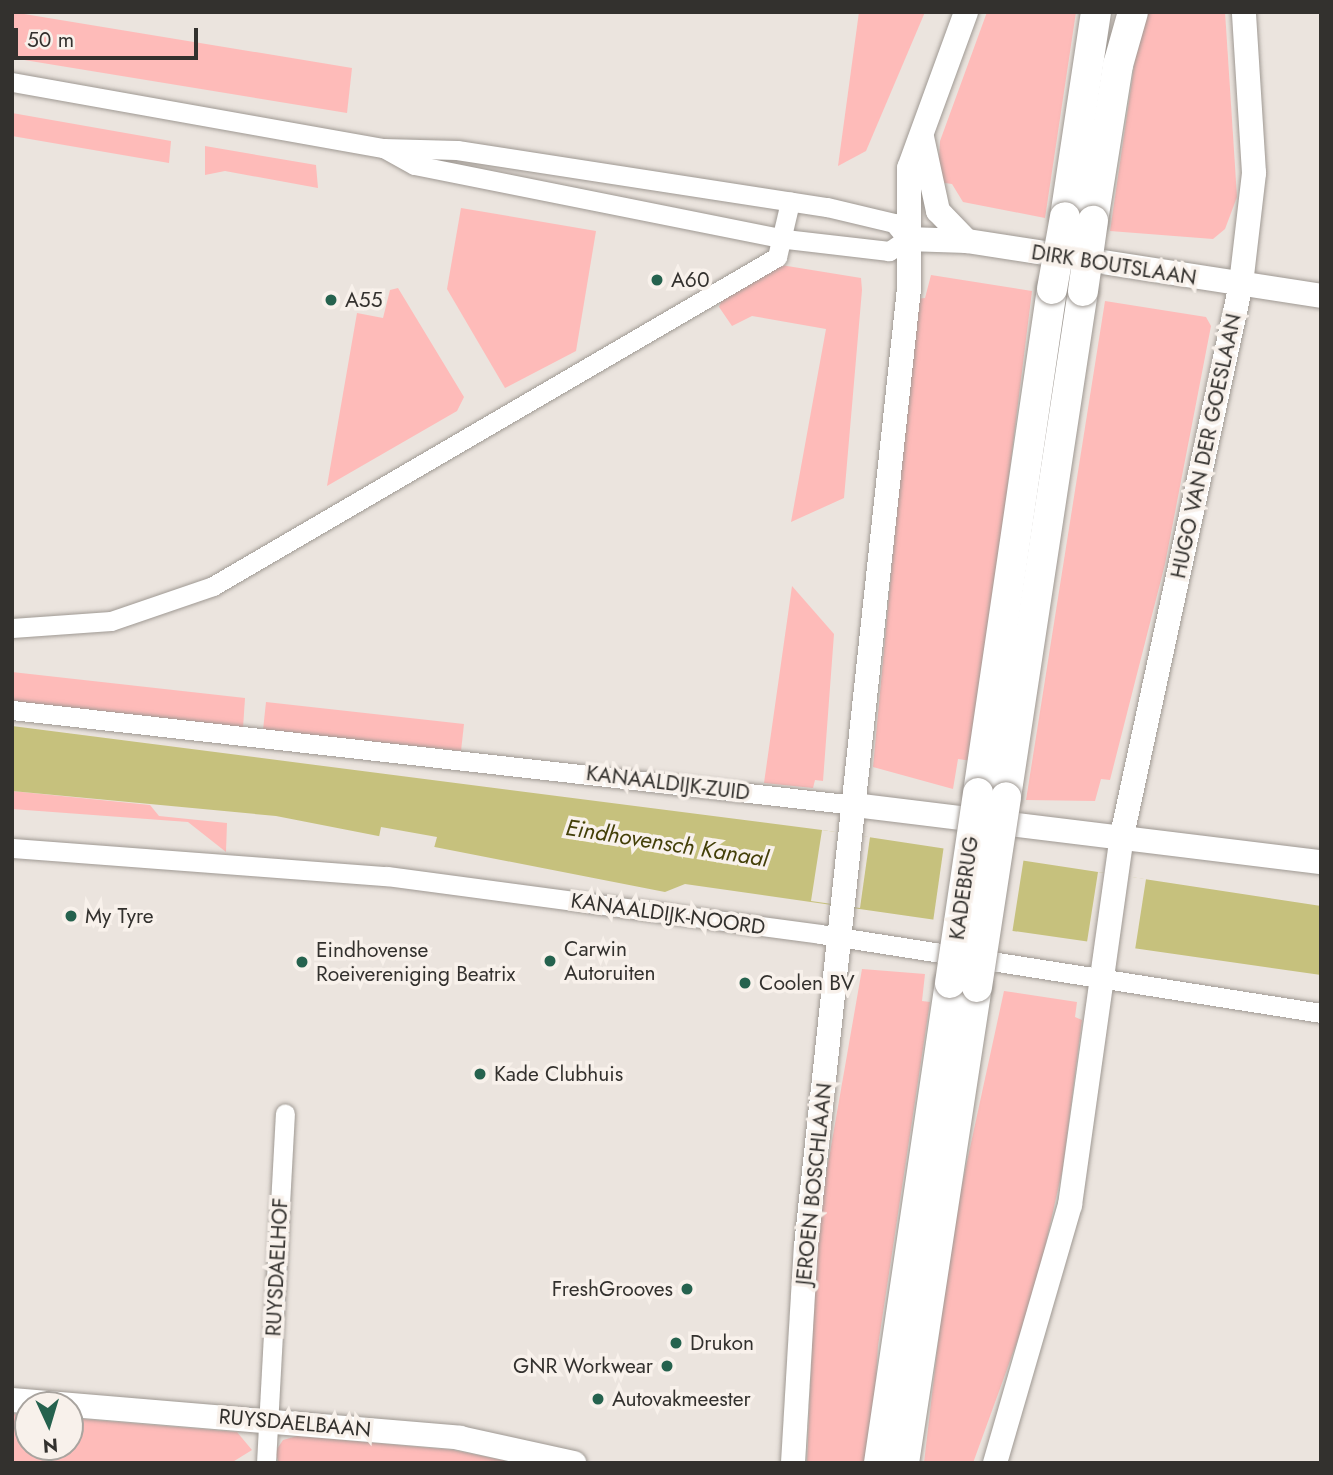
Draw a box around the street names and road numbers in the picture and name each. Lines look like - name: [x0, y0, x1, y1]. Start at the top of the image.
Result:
- street label: DIRK BOUTSLAAN: [1030, 240, 1198, 290]
- street label: HUGO VAN DER GOESLAAN: [1166, 311, 1246, 581]
- street label: KANAALDIJK-ZUID: [585, 760, 751, 806]
- street label: KADEBRUG: [944, 835, 984, 941]
- street label: KANAALDIJK-NOORD: [569, 888, 767, 940]
- street label: JEROEN BOSCHLAAN: [791, 1082, 837, 1286]
- street label: RUYSDAELHOF: [261, 1197, 293, 1337]
- street label: RUYSDAELBAAN: [218, 1404, 372, 1442]

